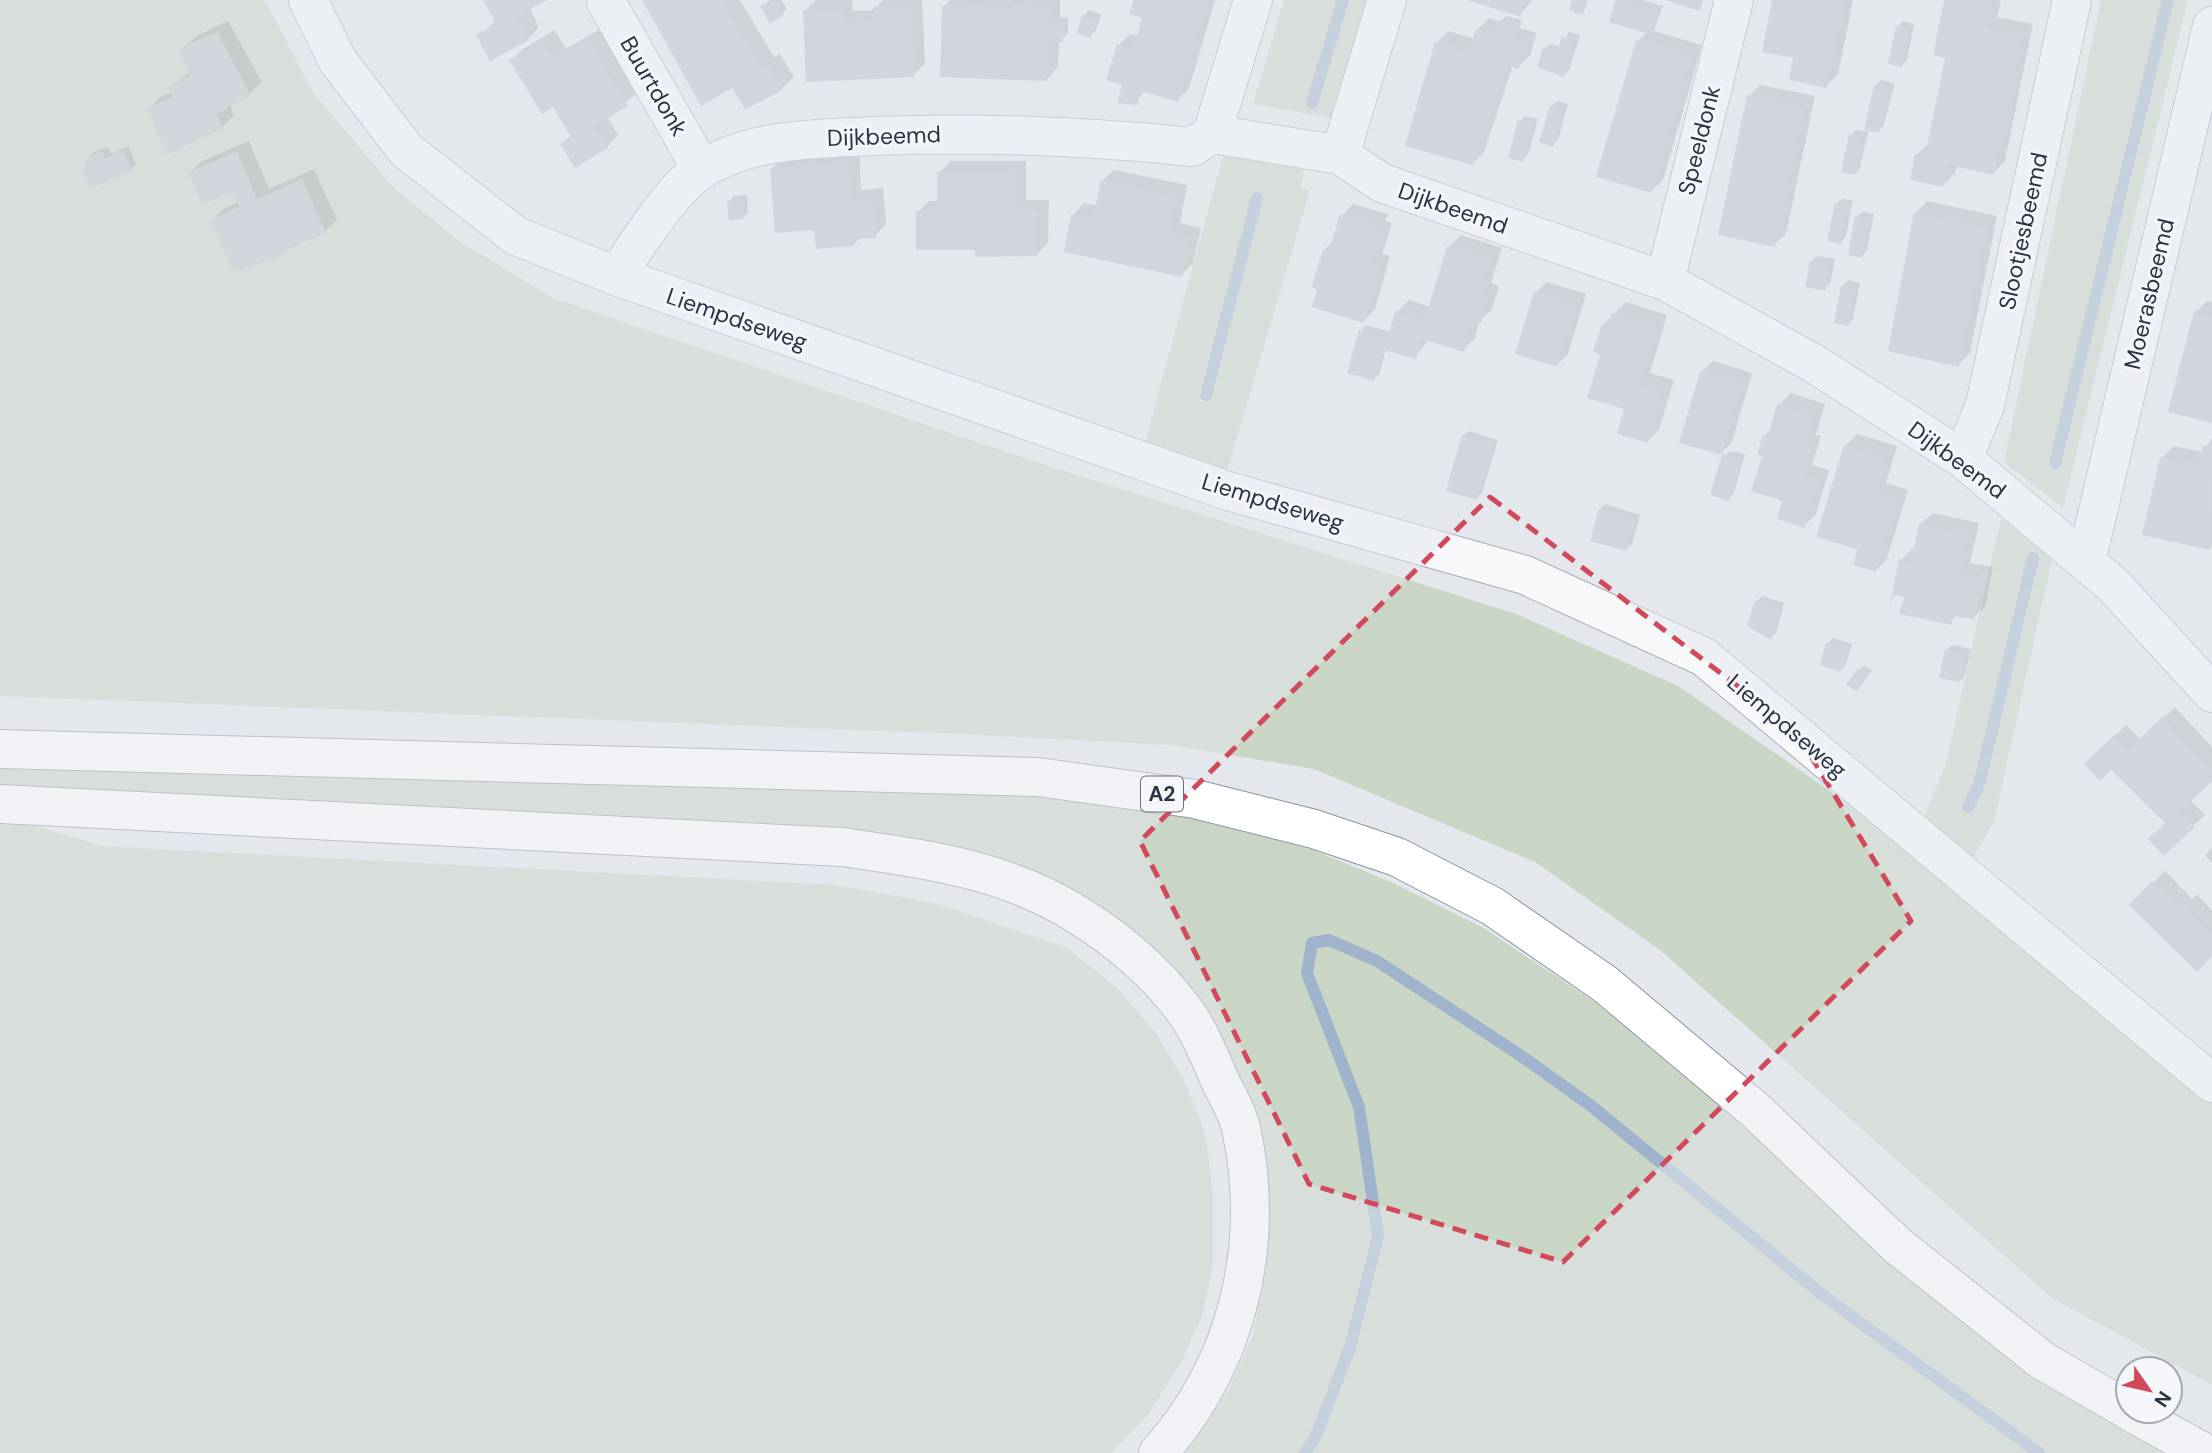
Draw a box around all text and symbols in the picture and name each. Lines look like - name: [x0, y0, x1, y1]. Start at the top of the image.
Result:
- street label: Buurtdonk: [613, 31, 695, 142]
- street label: Speeldonk: [1671, 82, 1727, 198]
- street label: Dijkbeemd: [827, 119, 941, 153]
- street label: Slootjesbeemd: [1992, 150, 2054, 312]
- street label: Dijkbeemd: [1394, 175, 1512, 241]
- street label: Moerasbeemd: [2117, 216, 2181, 372]
- street label: Liempdseweg: [663, 281, 812, 357]
- street label: Dijkbeemd: [1902, 414, 2012, 506]
- street label: Liempdseweg: [1198, 466, 1348, 538]
- street label: Liempdseweg: [1721, 667, 1853, 785]
- road number: A2: [1141, 776, 1183, 812]
- north arrow: [2114, 1355, 2184, 1425]
- text: N: [2148, 1386, 2177, 1412]

